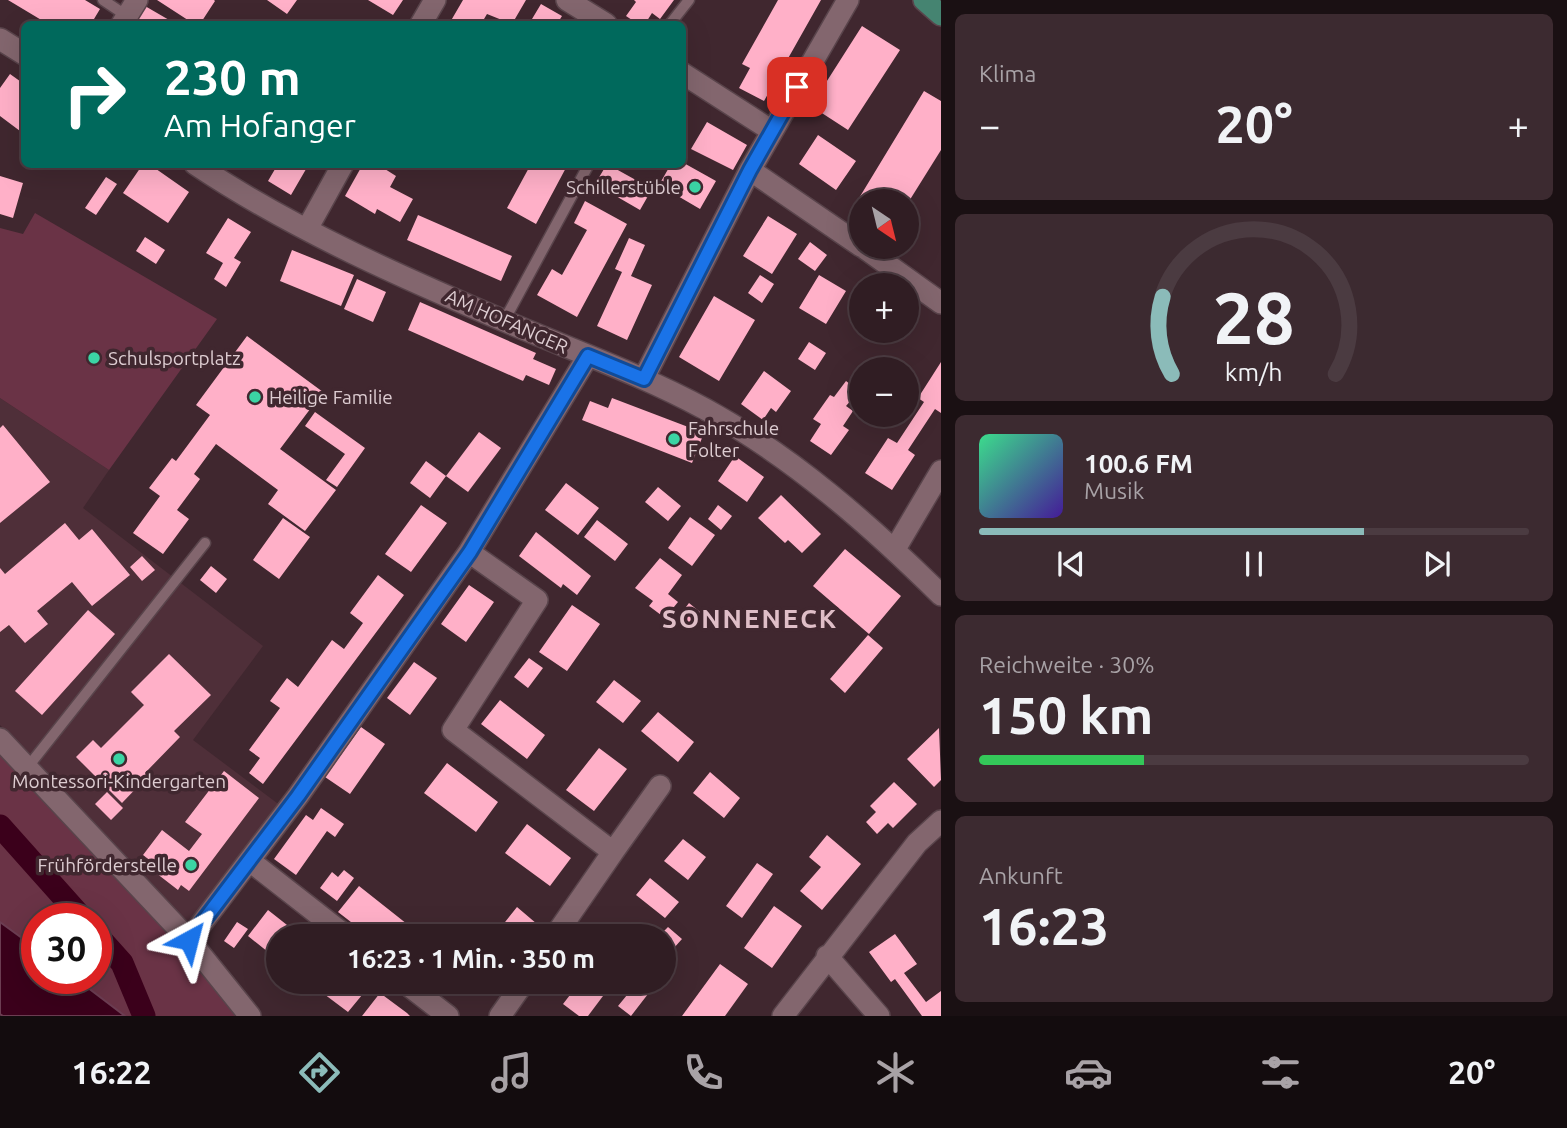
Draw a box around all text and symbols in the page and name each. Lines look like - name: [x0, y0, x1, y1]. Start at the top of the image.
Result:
- icon: right: [49, 49, 140, 140]
- text: 230 m: [164, 49, 301, 104]
- pin: [767, 57, 827, 117]
- text: Klima: [979, 61, 1036, 86]
- icon: arrive: [778, 68, 816, 106]
- text: 20°: [1215, 95, 1293, 153]
- text: −: [979, 104, 1000, 146]
- text: +: [1508, 104, 1529, 146]
- text: Am Hofanger: [164, 107, 356, 143]
- place label: Schillerstüble: [566, 176, 681, 198]
- marker: Schillerstüble: [687, 179, 703, 195]
- north arrow: [849, 189, 919, 259]
- map controls: [849, 189, 919, 427]
- button: +: [849, 273, 919, 343]
- text: 28: [1213, 276, 1295, 358]
- street label: AM HOFANGER: [442, 284, 572, 358]
- place label: Schulsportplatz: [108, 347, 241, 369]
- marker: Schulsportplatz: [86, 350, 102, 366]
- button: −: [849, 357, 919, 427]
- text: km/h: [1225, 357, 1283, 385]
- place label: Heilige Familie: [269, 386, 393, 408]
- marker: Heilige Familie: [247, 389, 263, 405]
- place label: Fahrschule Folter: [688, 417, 779, 461]
- marker: Fahrschule Folter: [666, 431, 682, 447]
- text: 100.6 FM: [1084, 449, 1193, 478]
- text: Musik: [1084, 478, 1144, 503]
- icon: previous: [1052, 545, 1090, 583]
- icon: pause: [1235, 545, 1273, 583]
- icon: next: [1418, 545, 1456, 583]
- district label: SONNENECK: [662, 604, 838, 633]
- text: Reichweite · 30%: [979, 652, 1155, 677]
- text: 150 km: [979, 686, 1153, 744]
- marker: Montessori-Kindergarten: [111, 751, 127, 767]
- place label: Montessori-Kindergarten: [12, 770, 226, 792]
- place label: Frühförderstelle: [38, 854, 177, 876]
- marker: Frühförderstelle: [183, 857, 199, 873]
- text: Ankunft: [979, 863, 1063, 888]
- text: 16:23: [979, 897, 1109, 955]
- speed limit sign: 30: [21, 903, 112, 994]
- position arrow: [152, 903, 226, 977]
- text: 16:23 · 1 Min. · 350 m: [347, 944, 595, 973]
- icon: directions: [295, 1048, 344, 1097]
- icon: music: [487, 1048, 536, 1097]
- icon: phone: [679, 1048, 728, 1097]
- icon: climate: [871, 1048, 920, 1097]
- icon: car: [1064, 1048, 1113, 1097]
- icon: filters: [1256, 1048, 1305, 1097]
- text: 16:22: [72, 1054, 152, 1090]
- text: 20°: [1448, 1054, 1495, 1090]

